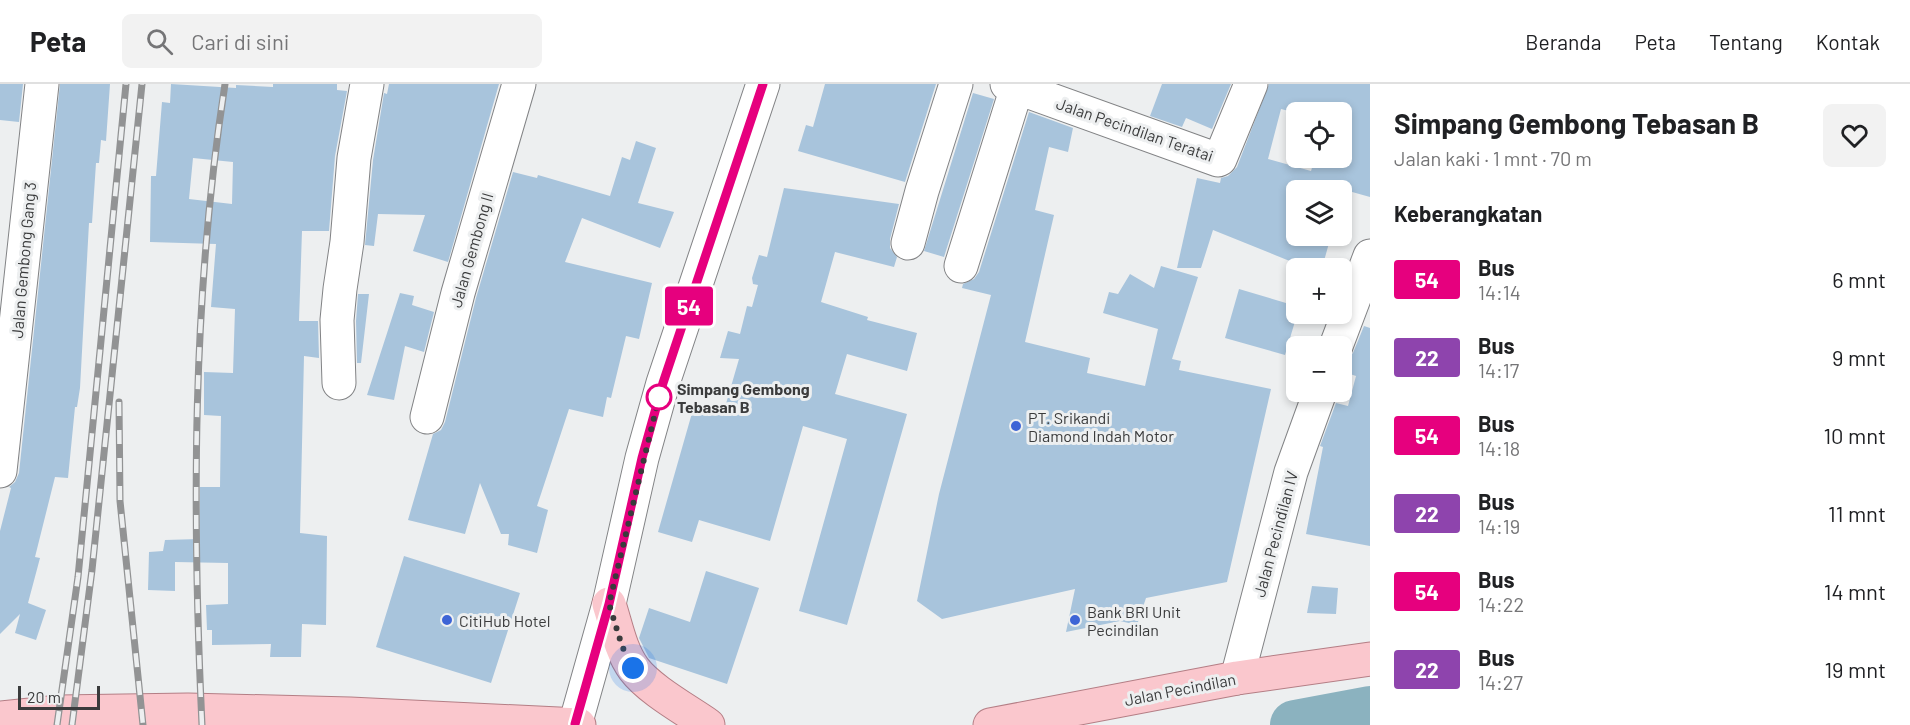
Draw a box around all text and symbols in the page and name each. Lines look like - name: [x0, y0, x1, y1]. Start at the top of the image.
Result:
- search box: [122, 14, 542, 68]
- text: Peta: [30, 24, 86, 58]
- icon: search: [143, 25, 176, 58]
- text: Cari di sini: [191, 28, 289, 54]
- text: Beranda: [1525, 29, 1601, 54]
- text: Peta: [1634, 29, 1676, 54]
- text: Tentang: [1709, 29, 1783, 54]
- text: Kontak: [1816, 29, 1880, 54]
- street label: Jalan Pecindilan Teratai: [1054, 93, 1216, 165]
- map controls: [1286, 102, 1352, 402]
- button: locate: [1286, 102, 1352, 168]
- button: heart: [1823, 104, 1886, 167]
- text: Simpang Gembong Tebasan B: [1394, 106, 1759, 140]
- text: Jalan kaki · 1 mnt · 70 m: [1394, 146, 1592, 170]
- button: layers: [1286, 180, 1352, 246]
- street label: Jalan Gembong Gang 3: [7, 181, 39, 339]
- street label: Jalan Gembong II: [446, 190, 496, 310]
- text: Keberangkatan: [1394, 200, 1542, 226]
- text: Bus: [1478, 254, 1515, 280]
- button: +: [1286, 258, 1352, 324]
- text: 6 mnt: [1832, 266, 1886, 292]
- text: 54: [1415, 267, 1439, 292]
- text: 14:14: [1478, 280, 1521, 304]
- line badge: 54: [662, 286, 716, 326]
- text: 54: [677, 294, 701, 319]
- text: Bus: [1478, 332, 1515, 358]
- button: −: [1286, 336, 1352, 402]
- text: 9 mnt: [1832, 344, 1886, 370]
- text: 22: [1415, 345, 1439, 370]
- text: 14:17: [1478, 358, 1519, 382]
- place label: Simpang Gembong Tebasan B: [677, 379, 810, 416]
- marker: Simpang Gembong Tebasan B: [646, 384, 672, 410]
- place label: PT. Srikandi Diamond Indah Motor: [1028, 408, 1174, 445]
- text: Bus: [1478, 410, 1515, 436]
- marker: PT. Srikandi Diamond Indah Motor: [1009, 419, 1023, 433]
- text: 10 mnt: [1823, 422, 1886, 448]
- text: 54: [1415, 423, 1439, 448]
- text: 14:18: [1478, 436, 1520, 460]
- street label: Jalan Pecindilan IV: [1249, 469, 1301, 599]
- text: Bus: [1478, 488, 1515, 514]
- text: 11 mnt: [1828, 500, 1886, 526]
- text: 22: [1415, 501, 1439, 526]
- text: 14:19: [1478, 514, 1520, 538]
- text: Bus: [1478, 566, 1515, 592]
- text: 14 mnt: [1824, 578, 1886, 604]
- text: 54: [1415, 579, 1439, 604]
- text: 14:22: [1478, 592, 1524, 616]
- place label: Bank BRI Unit Pecindilan: [1087, 602, 1181, 639]
- place label: CitiHub Hotel: [459, 611, 551, 630]
- marker: CitiHub Hotel: [440, 613, 454, 627]
- marker: Bank BRI Unit Pecindilan: [1068, 613, 1082, 627]
- text: Bus: [1478, 644, 1515, 670]
- your location: [618, 653, 648, 683]
- text: 19 mnt: [1824, 656, 1886, 682]
- text: 22: [1415, 657, 1439, 682]
- street label: Jalan Pecindilan: [1123, 669, 1237, 709]
- text: 14:27: [1478, 670, 1523, 694]
- scale bar: [18, 683, 100, 710]
- text: 20 m: [27, 687, 61, 706]

